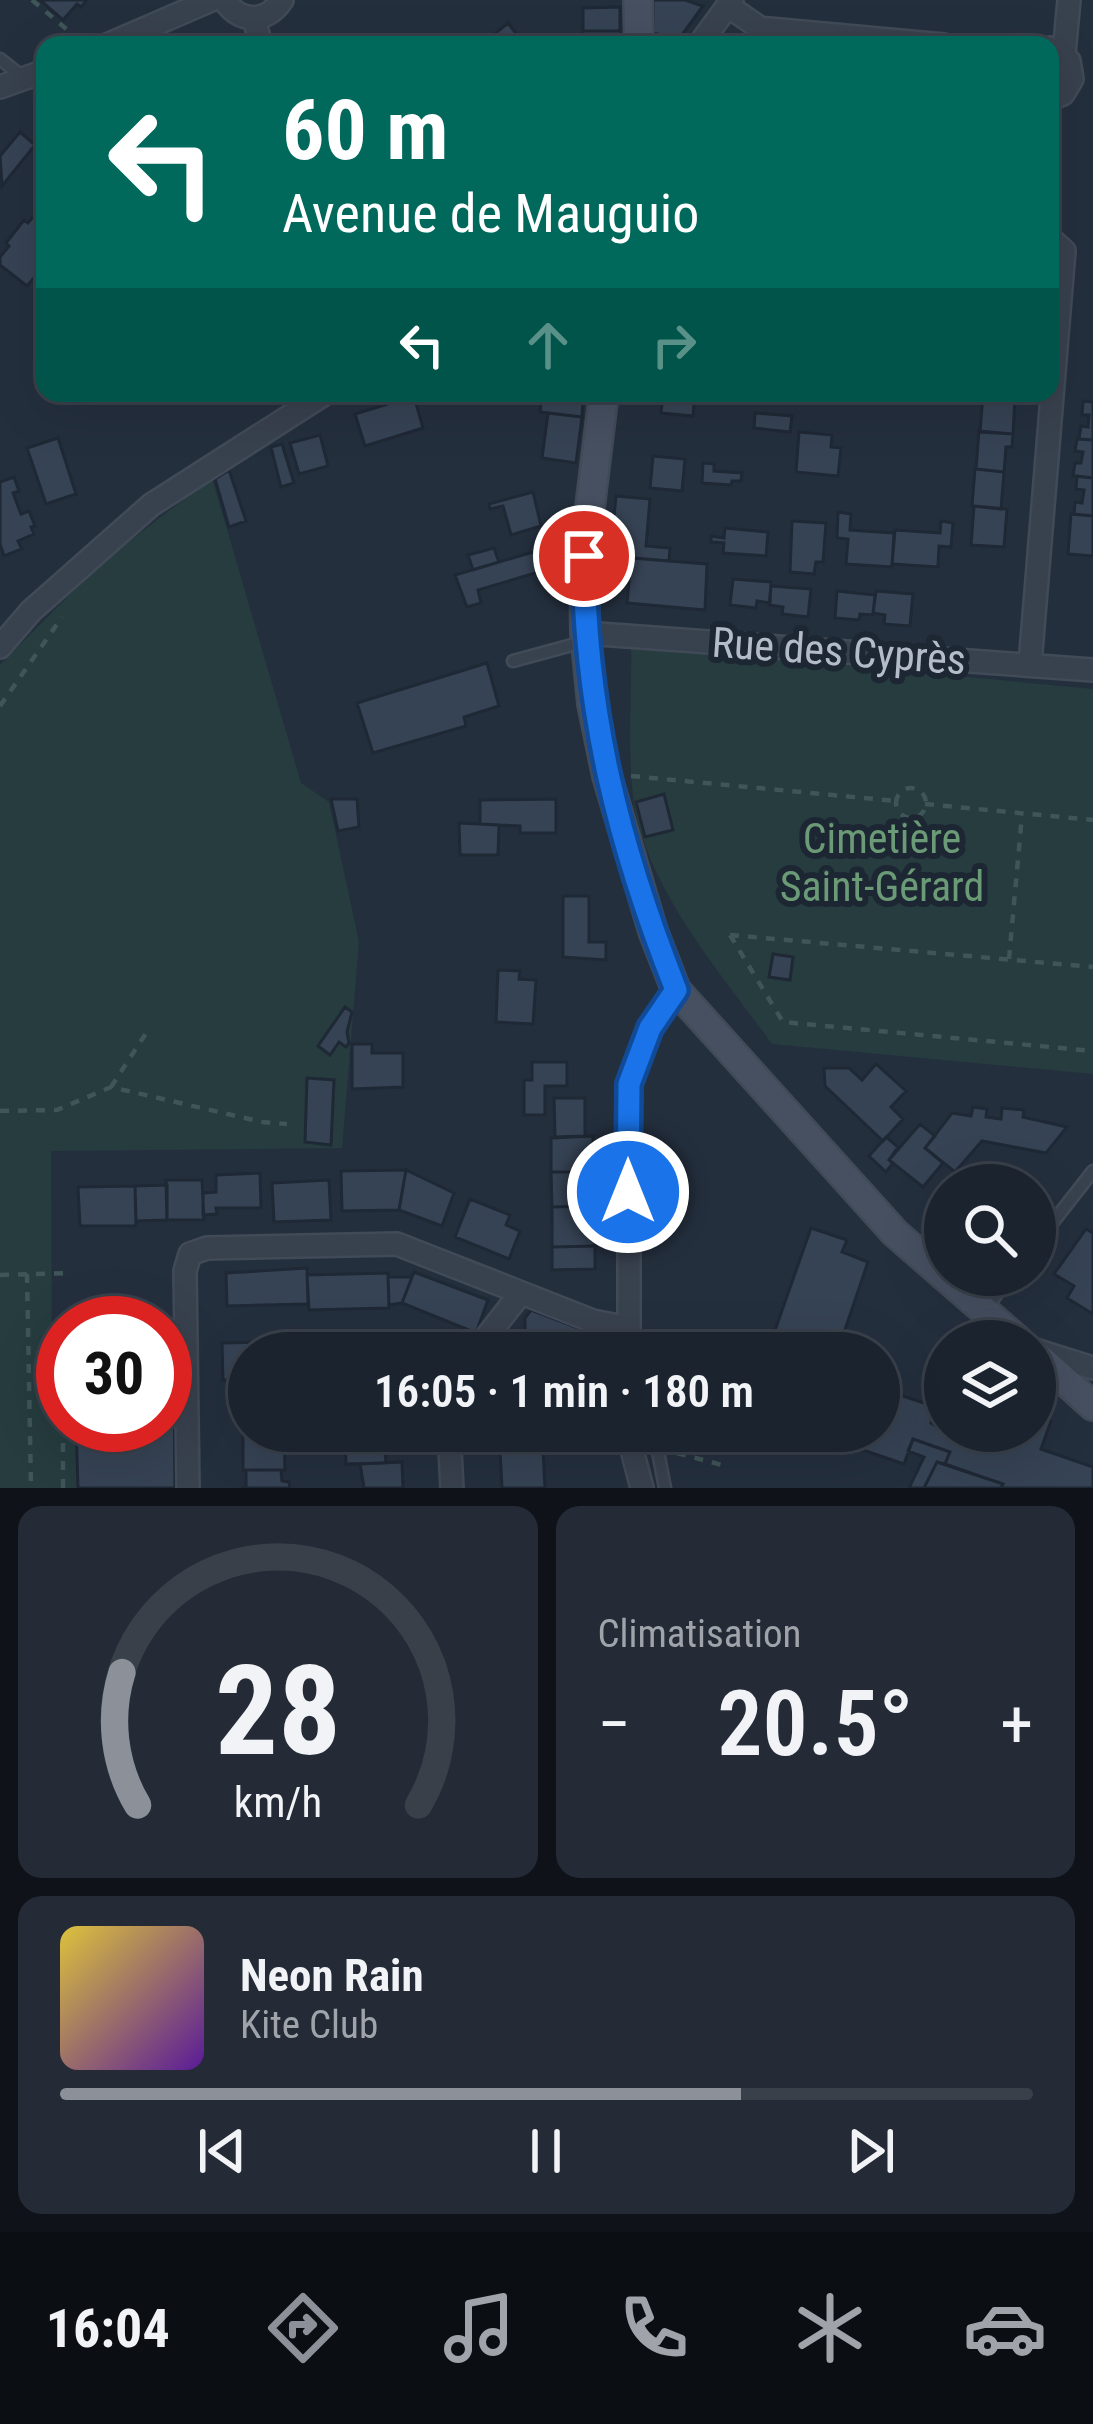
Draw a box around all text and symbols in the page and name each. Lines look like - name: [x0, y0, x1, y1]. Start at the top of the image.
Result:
- text: 60 m: [282, 81, 449, 180]
- icon: left: [84, 84, 240, 240]
- text: Avenue de Mauguio: [282, 182, 699, 245]
- icon: left: [389, 312, 455, 378]
- icon: ahead: [515, 312, 581, 378]
- icon: right: [641, 312, 707, 378]
- pin: [533, 505, 635, 607]
- icon: arrive: [551, 523, 617, 589]
- street label: Rue des Cyprès: [710, 618, 968, 684]
- park label: Cimetière Saint-Gérard: [780, 814, 984, 911]
- position arrow: [565, 1129, 691, 1255]
- map controls: [924, 1164, 1056, 1452]
- button: search: [924, 1164, 1056, 1296]
- speed limit sign: 30: [36, 1296, 192, 1452]
- button: layers: [924, 1320, 1056, 1452]
- text: 16:05 · 1 min · 180 m: [374, 1365, 754, 1418]
- text: Climatisation: [598, 1611, 801, 1657]
- text: 28: [215, 1638, 341, 1784]
- text: 20.5°: [717, 1672, 913, 1777]
- text: −: [598, 1686, 631, 1763]
- text: +: [1000, 1686, 1033, 1763]
- text: km/h: [234, 1777, 322, 1827]
- text: Neon Rain: [240, 1949, 424, 2002]
- text: Kite Club: [240, 2002, 378, 2048]
- icon: previous: [189, 2118, 255, 2184]
- icon: pause: [513, 2118, 579, 2184]
- icon: next: [838, 2118, 904, 2184]
- icon: directions: [261, 2286, 345, 2370]
- icon: music: [437, 2286, 521, 2370]
- icon: phone: [612, 2286, 696, 2370]
- icon: climate: [788, 2286, 872, 2370]
- icon: car: [963, 2286, 1047, 2370]
- text: 16:04: [46, 2297, 170, 2360]

